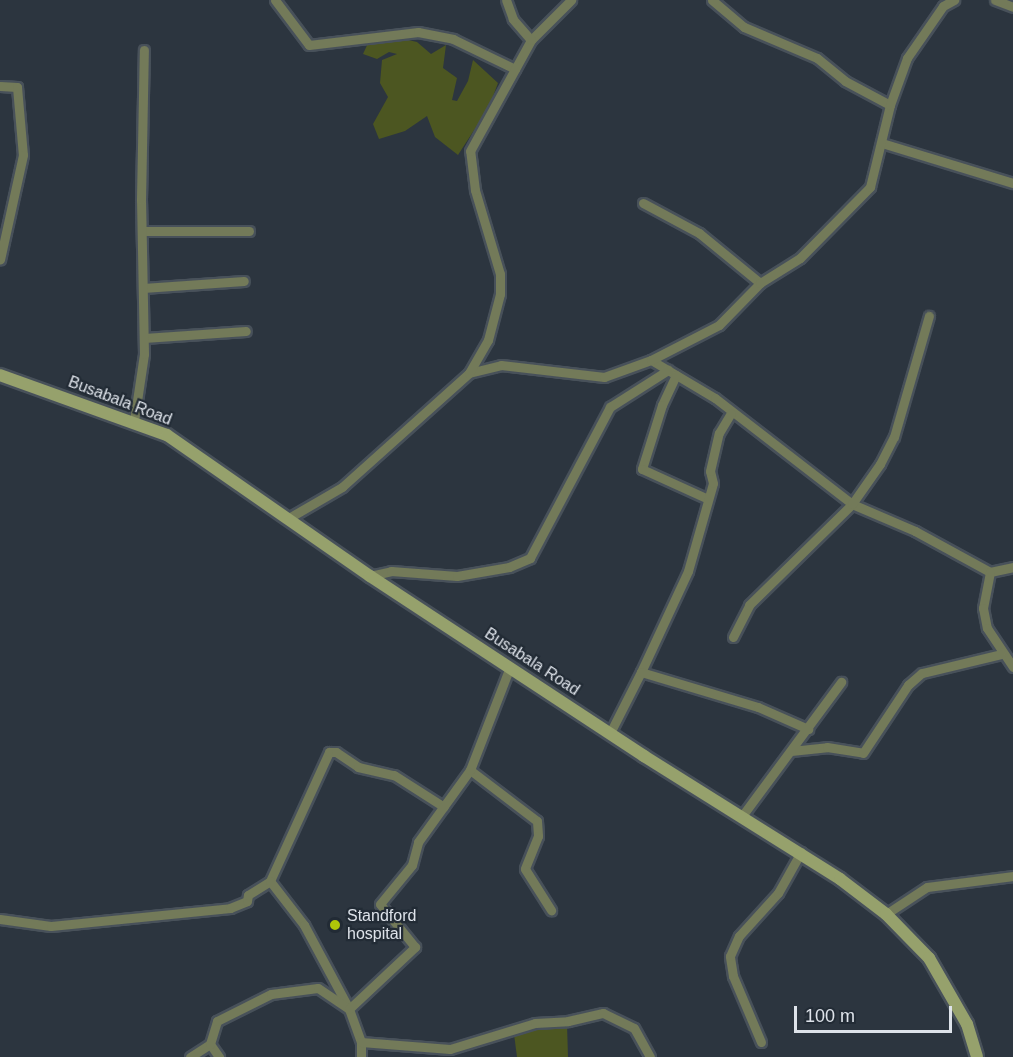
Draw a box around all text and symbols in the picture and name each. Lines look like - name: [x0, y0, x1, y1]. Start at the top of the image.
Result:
- street label: Busabala Road: [65, 372, 175, 430]
- street label: Busabala Road: [481, 624, 583, 700]
- place label: Standford hospital: [347, 906, 416, 944]
- marker: Standford hospital: [328, 918, 342, 932]
- scale bar: [797, 994, 954, 1032]
- text: 100 m: [805, 1006, 855, 1026]

